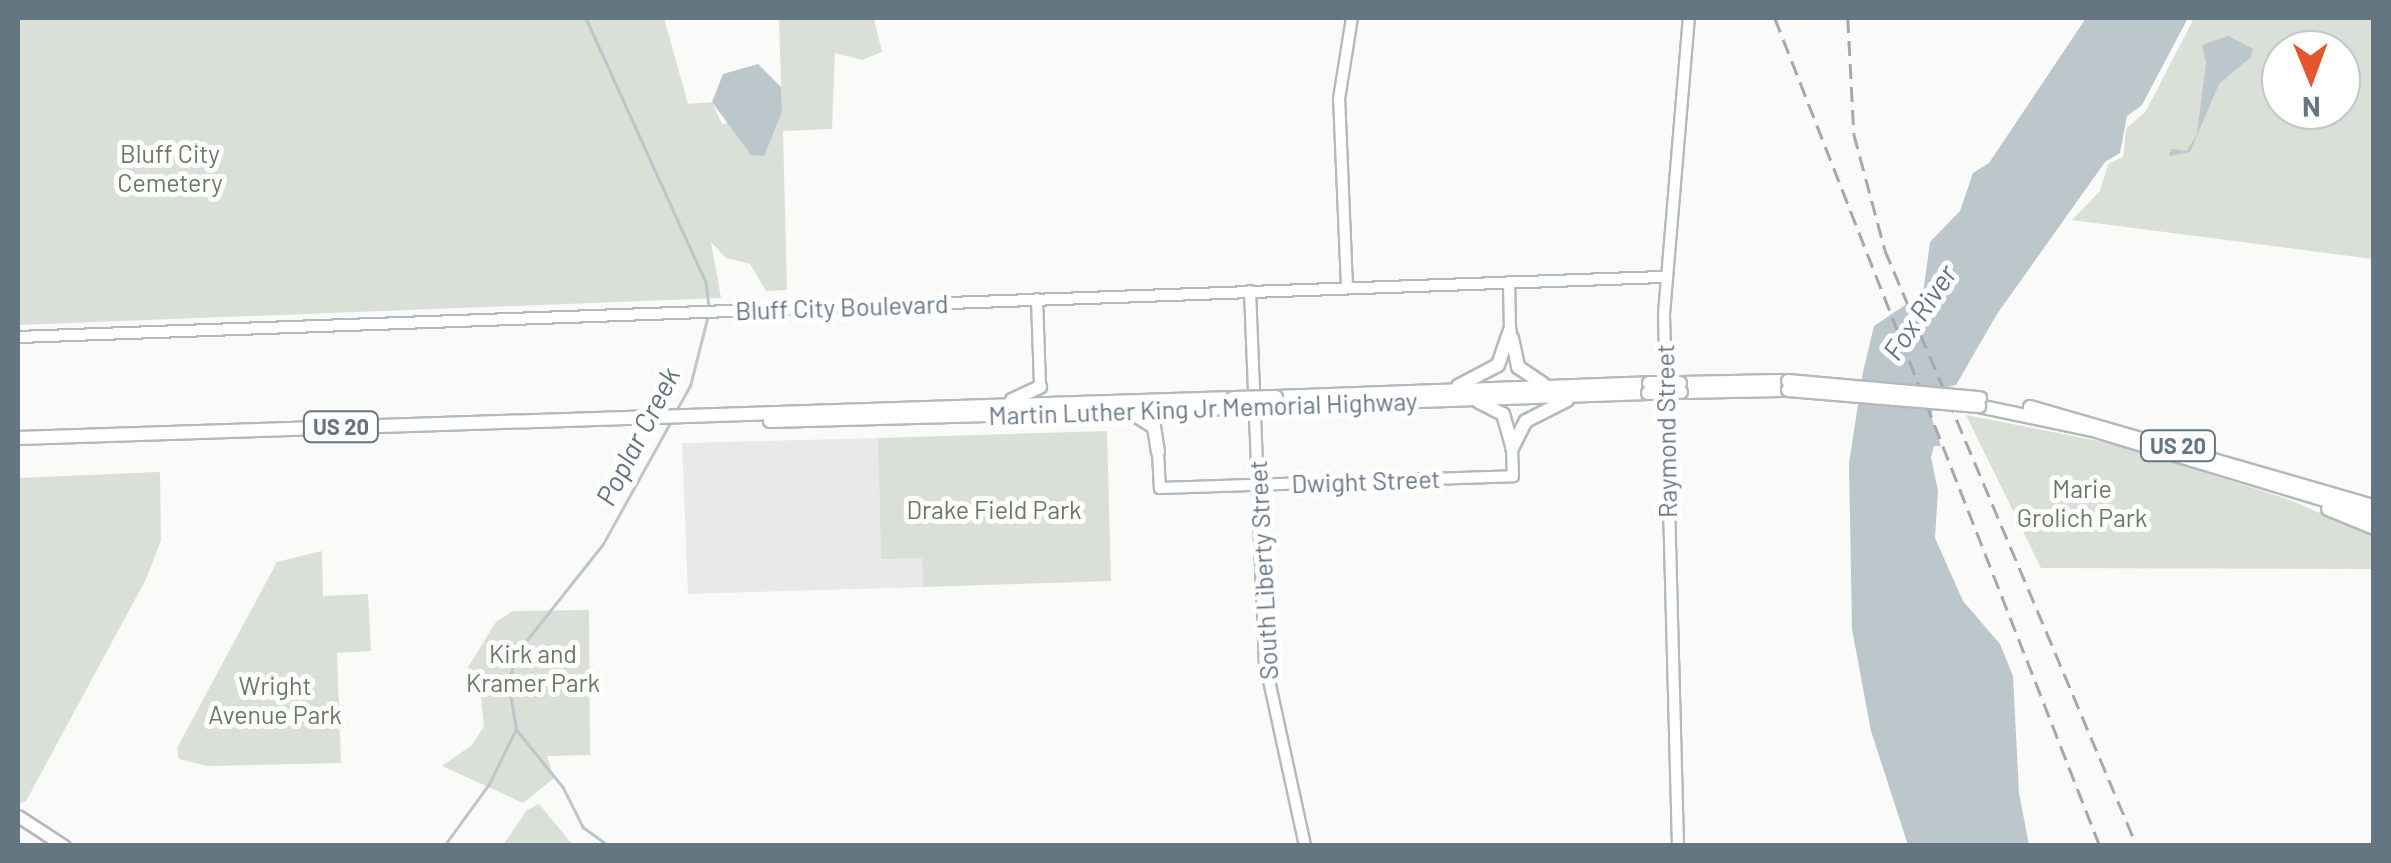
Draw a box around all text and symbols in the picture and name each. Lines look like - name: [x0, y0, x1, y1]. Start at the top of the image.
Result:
- north arrow: [2261, 30, 2361, 130]
- text: N: [2302, 91, 2321, 125]
- park label: Bluff City Cemetery: [117, 139, 223, 198]
- water label: Fox River: [1875, 258, 1963, 366]
- street label: Bluff City Boulevard: [735, 288, 949, 326]
- street label: Raymond Street: [1649, 344, 1683, 518]
- water label: Poplar Creek: [588, 361, 686, 511]
- street label: Martin Luther King Jr Memorial Highway: [988, 386, 1418, 430]
- road number: US 20: [301, 410, 381, 444]
- road number: US 20: [2138, 429, 2218, 463]
- street label: South Liberty Street: [1242, 459, 1284, 681]
- street label: Dwight Street: [1291, 463, 1441, 499]
- park label: Marie Grolich Park: [2017, 474, 2147, 533]
- park label: Drake Field Park: [906, 494, 1082, 524]
- park label: Kirk and Kramer Park: [466, 639, 600, 698]
- park label: Wright Avenue Park: [208, 671, 342, 730]

